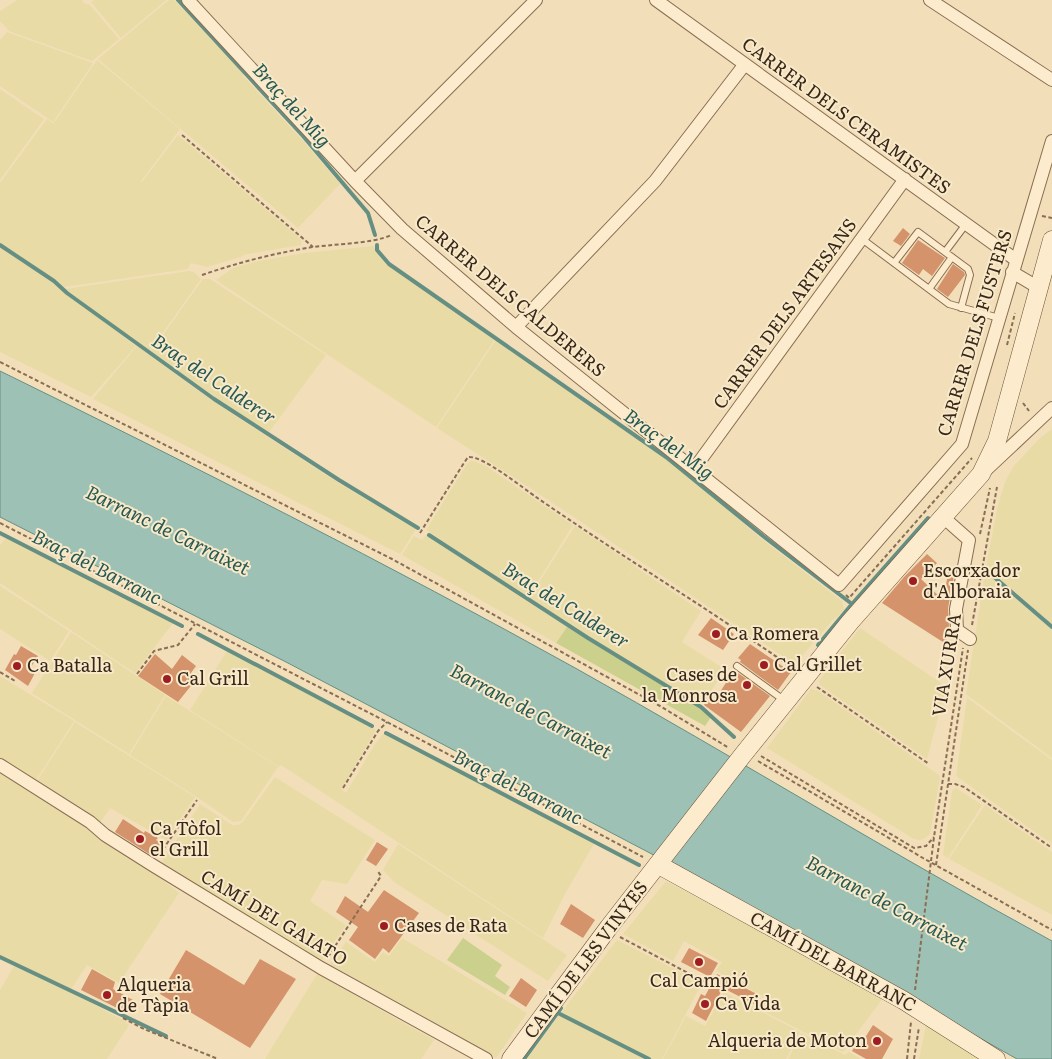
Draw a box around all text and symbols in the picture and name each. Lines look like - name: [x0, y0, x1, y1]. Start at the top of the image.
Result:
- street label: CARRER DELS CERAMISTES: [737, 30, 957, 200]
- water label: Braç del Mig: [247, 56, 338, 153]
- street label: CARRER DELS CALDERERS: [410, 207, 612, 383]
- street label: CARRER DELS ARTESANS: [705, 212, 862, 414]
- street label: CARRER DELS FUSTERS: [929, 226, 1018, 439]
- water label: Braç del Calderer: [147, 326, 283, 430]
- water label: Braç del Mig: [619, 401, 720, 486]
- water label: Barranc de Carraixet: [82, 477, 256, 581]
- water label: Braç del Barranc: [28, 521, 167, 611]
- water label: Braç del Calderer: [498, 554, 635, 654]
- place label: Escorxador d'Alboraia: [923, 556, 1020, 604]
- marker: Escorxador d'Alboraia: [907, 575, 919, 587]
- street label: VIA XURRA: [924, 611, 967, 718]
- place label: Ca Romera: [726, 619, 820, 646]
- marker: Ca Romera: [710, 628, 722, 640]
- place label: Cal Grillet: [774, 650, 863, 677]
- place label: Ca Batalla: [27, 651, 113, 678]
- water label: Barranc de Carraixet: [446, 656, 618, 765]
- marker: Cal Grillet: [758, 659, 770, 671]
- marker: Ca Batalla: [11, 660, 23, 672]
- place label: Cases de la Monrosa: [641, 660, 737, 708]
- place label: Cal Grill: [177, 664, 249, 691]
- marker: Cal Grill: [161, 673, 173, 685]
- marker: Cases de la Monrosa: [741, 679, 753, 691]
- water label: Braç del Barranc: [449, 741, 588, 831]
- place label: Ca Tòfol el Grill: [150, 814, 221, 862]
- marker: Ca Tòfol el Grill: [134, 833, 146, 845]
- water label: Barranc de Carraixet: [802, 848, 974, 957]
- street label: CAMÍ DEL GAIATO: [196, 862, 353, 971]
- street label: CAMÍ DE LES VINYES: [516, 875, 653, 1044]
- street label: CAMÍ DEL BARRANC: [746, 904, 922, 1018]
- place label: Cases de Rata: [394, 911, 508, 938]
- marker: Cases de Rata: [378, 920, 390, 932]
- marker: Cal Campió: [693, 956, 705, 968]
- place label: Cal Campió: [650, 966, 748, 993]
- place label: Alqueria de Tàpia: [117, 970, 192, 1018]
- marker: Alqueria de Tàpia: [101, 989, 113, 1001]
- place label: Ca Vida: [715, 989, 781, 1016]
- marker: Ca Vida: [699, 998, 711, 1010]
- place label: Alqueria de Moton: [708, 1026, 867, 1053]
- marker: Alqueria de Moton: [871, 1035, 883, 1047]

